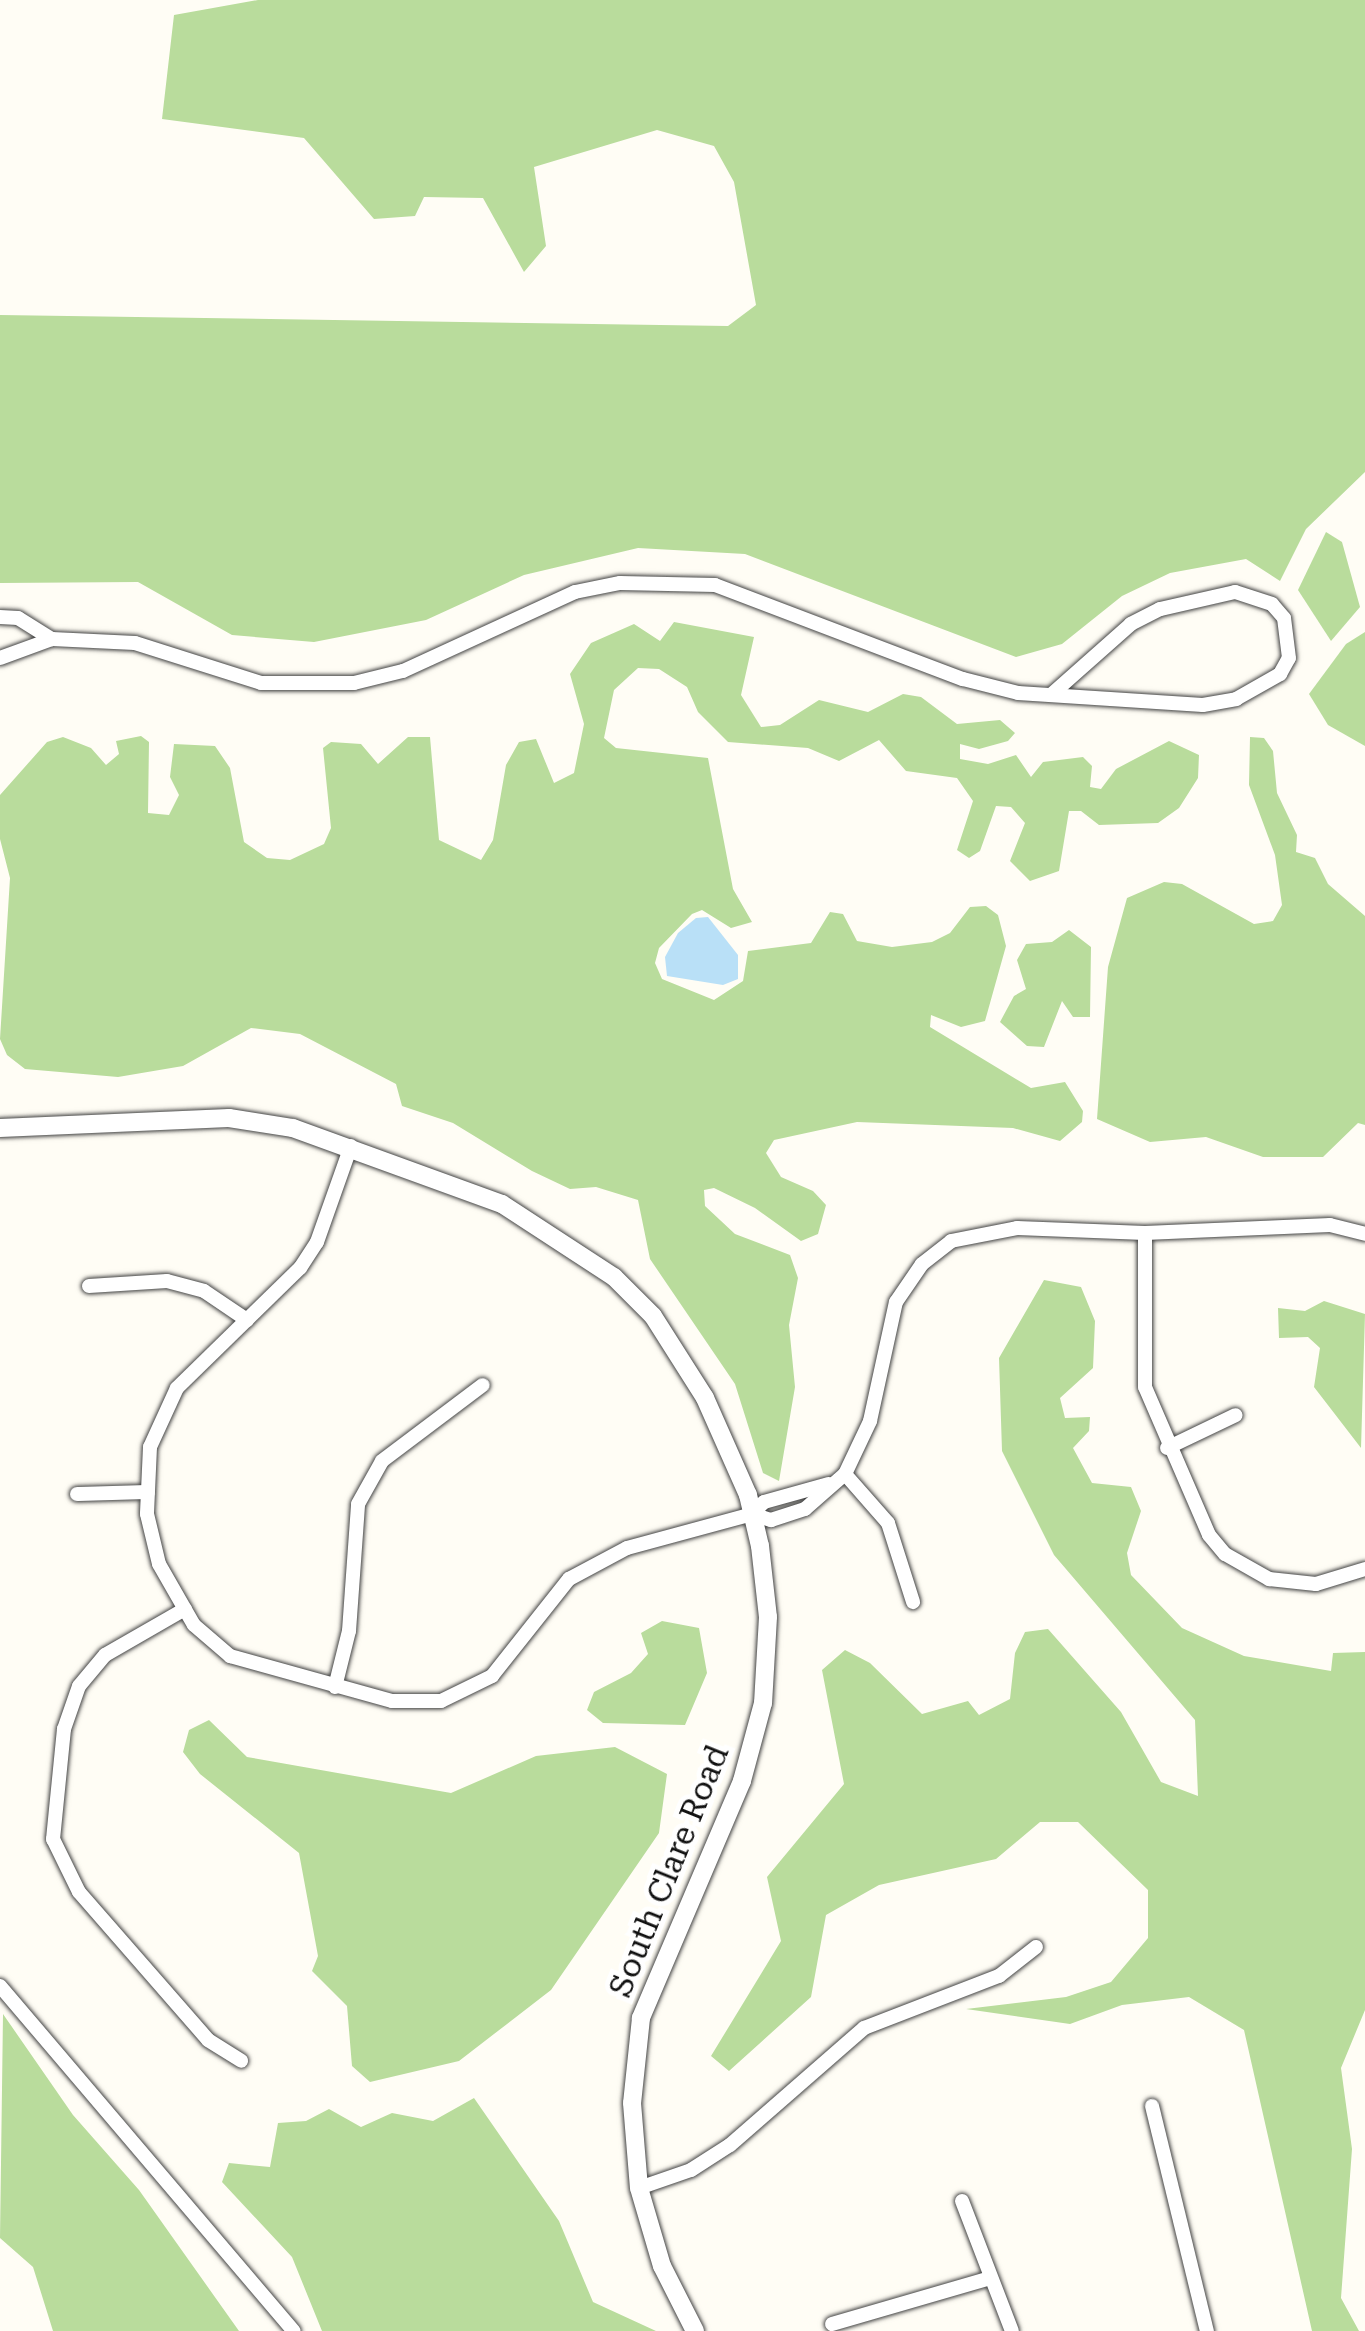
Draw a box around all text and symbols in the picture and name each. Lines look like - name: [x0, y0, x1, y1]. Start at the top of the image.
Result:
- street label: South Clare Road: [601, 1740, 737, 2002]

